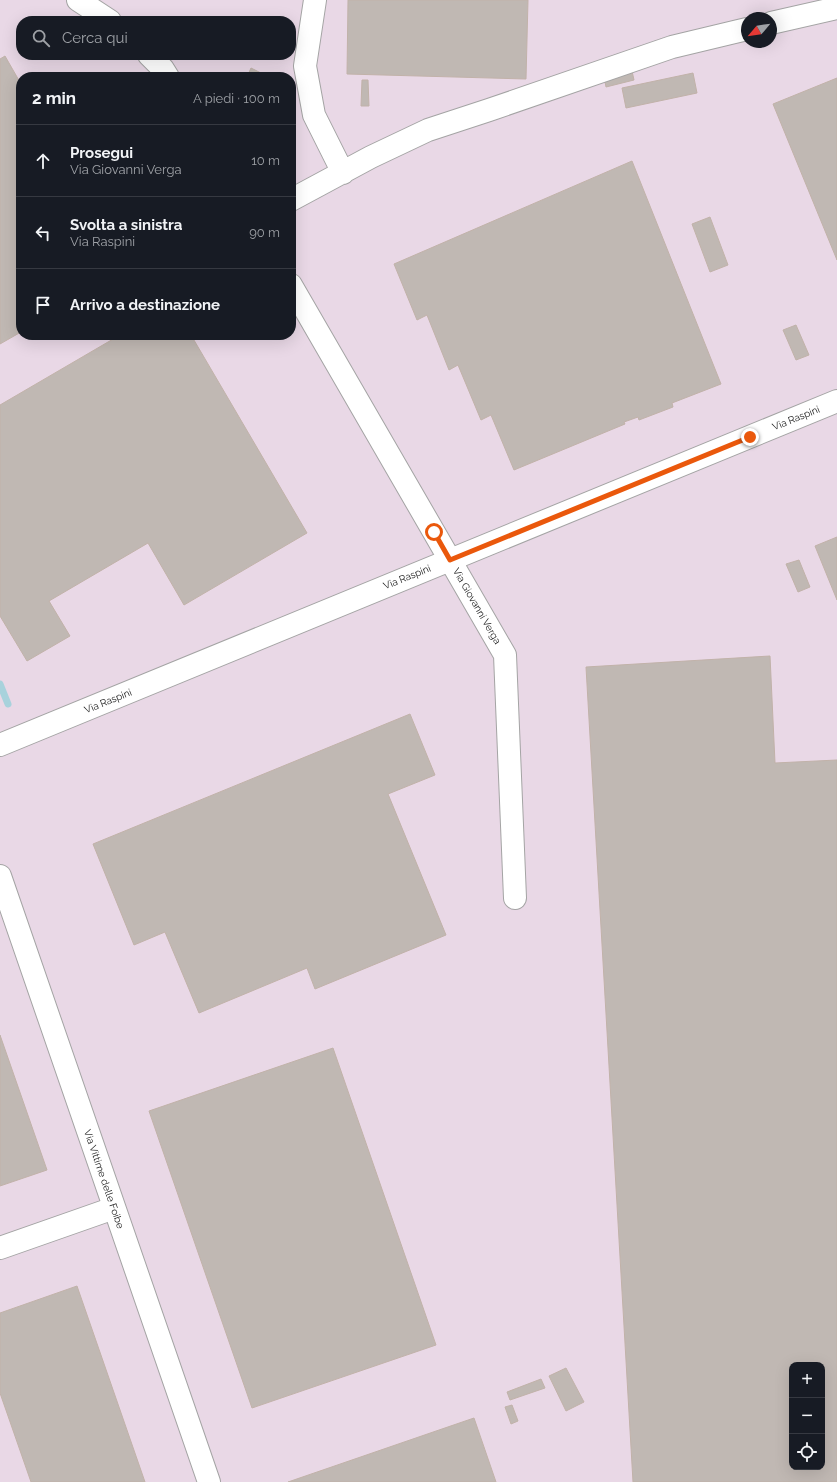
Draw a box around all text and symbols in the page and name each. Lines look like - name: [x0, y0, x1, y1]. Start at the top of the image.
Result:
- north arrow: [741, 12, 777, 48]
- search box: [16, 16, 296, 60]
- icon: search: [30, 27, 52, 49]
- text: Cerca qui: [62, 29, 128, 47]
- text: 2 min: [32, 88, 76, 108]
- text: A piedi · 100 m: [193, 91, 280, 106]
- text: Prosegui: [70, 144, 133, 162]
- icon: ahead: [32, 150, 54, 172]
- text: 10 m: [251, 153, 280, 168]
- text: Via Giovanni Verga: [70, 162, 182, 177]
- text: Svolta a sinistra: [70, 216, 182, 234]
- icon: left: [32, 222, 54, 244]
- text: 90 m: [249, 225, 280, 240]
- text: Via Raspini: [70, 234, 135, 249]
- icon: arrive: [32, 294, 54, 316]
- text: Arrivo a destinazione: [70, 296, 220, 314]
- street label: Via Raspini: [771, 404, 821, 432]
- route end: [741, 428, 759, 446]
- route start: [425, 523, 443, 541]
- street label: Via Raspini: [382, 563, 432, 591]
- street label: Via Giovanni Verga: [451, 566, 503, 646]
- street label: Via Raspini: [83, 687, 133, 715]
- street label: Via Vittime delle Foibe: [82, 1128, 126, 1230]
- map controls: [789, 1362, 825, 1470]
- button: +: [789, 1362, 825, 1398]
- button: −: [789, 1398, 825, 1434]
- button: locate: [789, 1434, 825, 1470]

